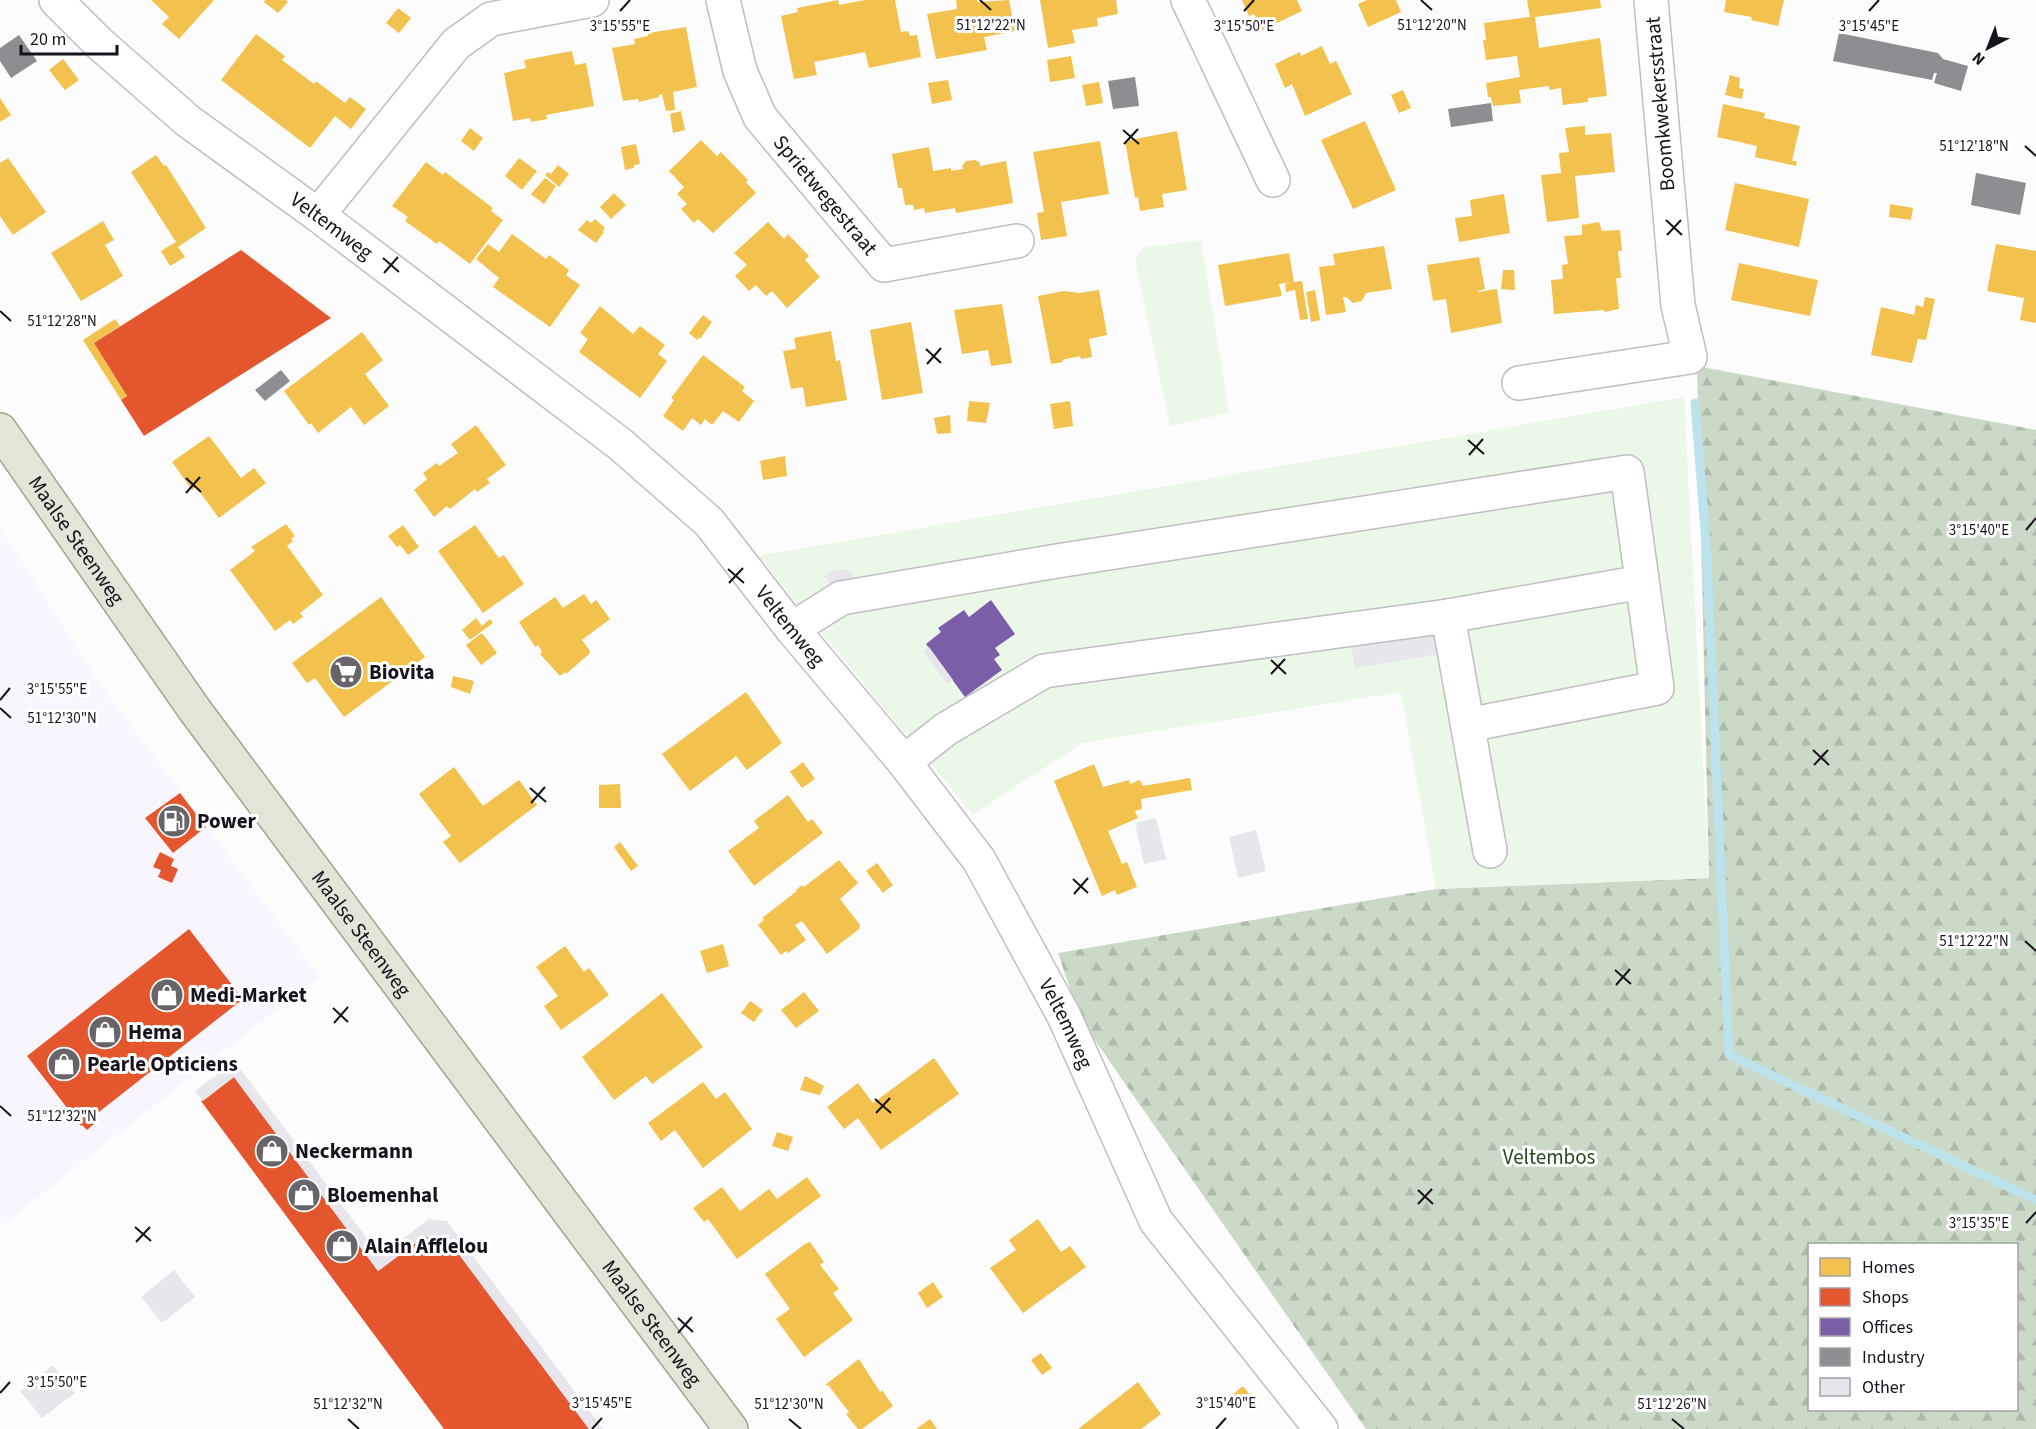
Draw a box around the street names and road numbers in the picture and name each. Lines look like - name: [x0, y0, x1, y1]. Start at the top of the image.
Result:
- street label: Boomkwekersstraat: [1637, 16, 1683, 192]
- street label: Sprietwegestraat: [766, 128, 885, 262]
- street label: Veltemweg: [284, 185, 380, 267]
- street label: Maalse Steenweg: [21, 469, 132, 611]
- street label: Veltemweg: [748, 579, 833, 673]
- street label: Maalse Steenweg: [304, 864, 419, 1003]
- street label: Veltemweg: [1031, 973, 1101, 1074]
- street label: Maalse Steenweg: [595, 1254, 709, 1393]

